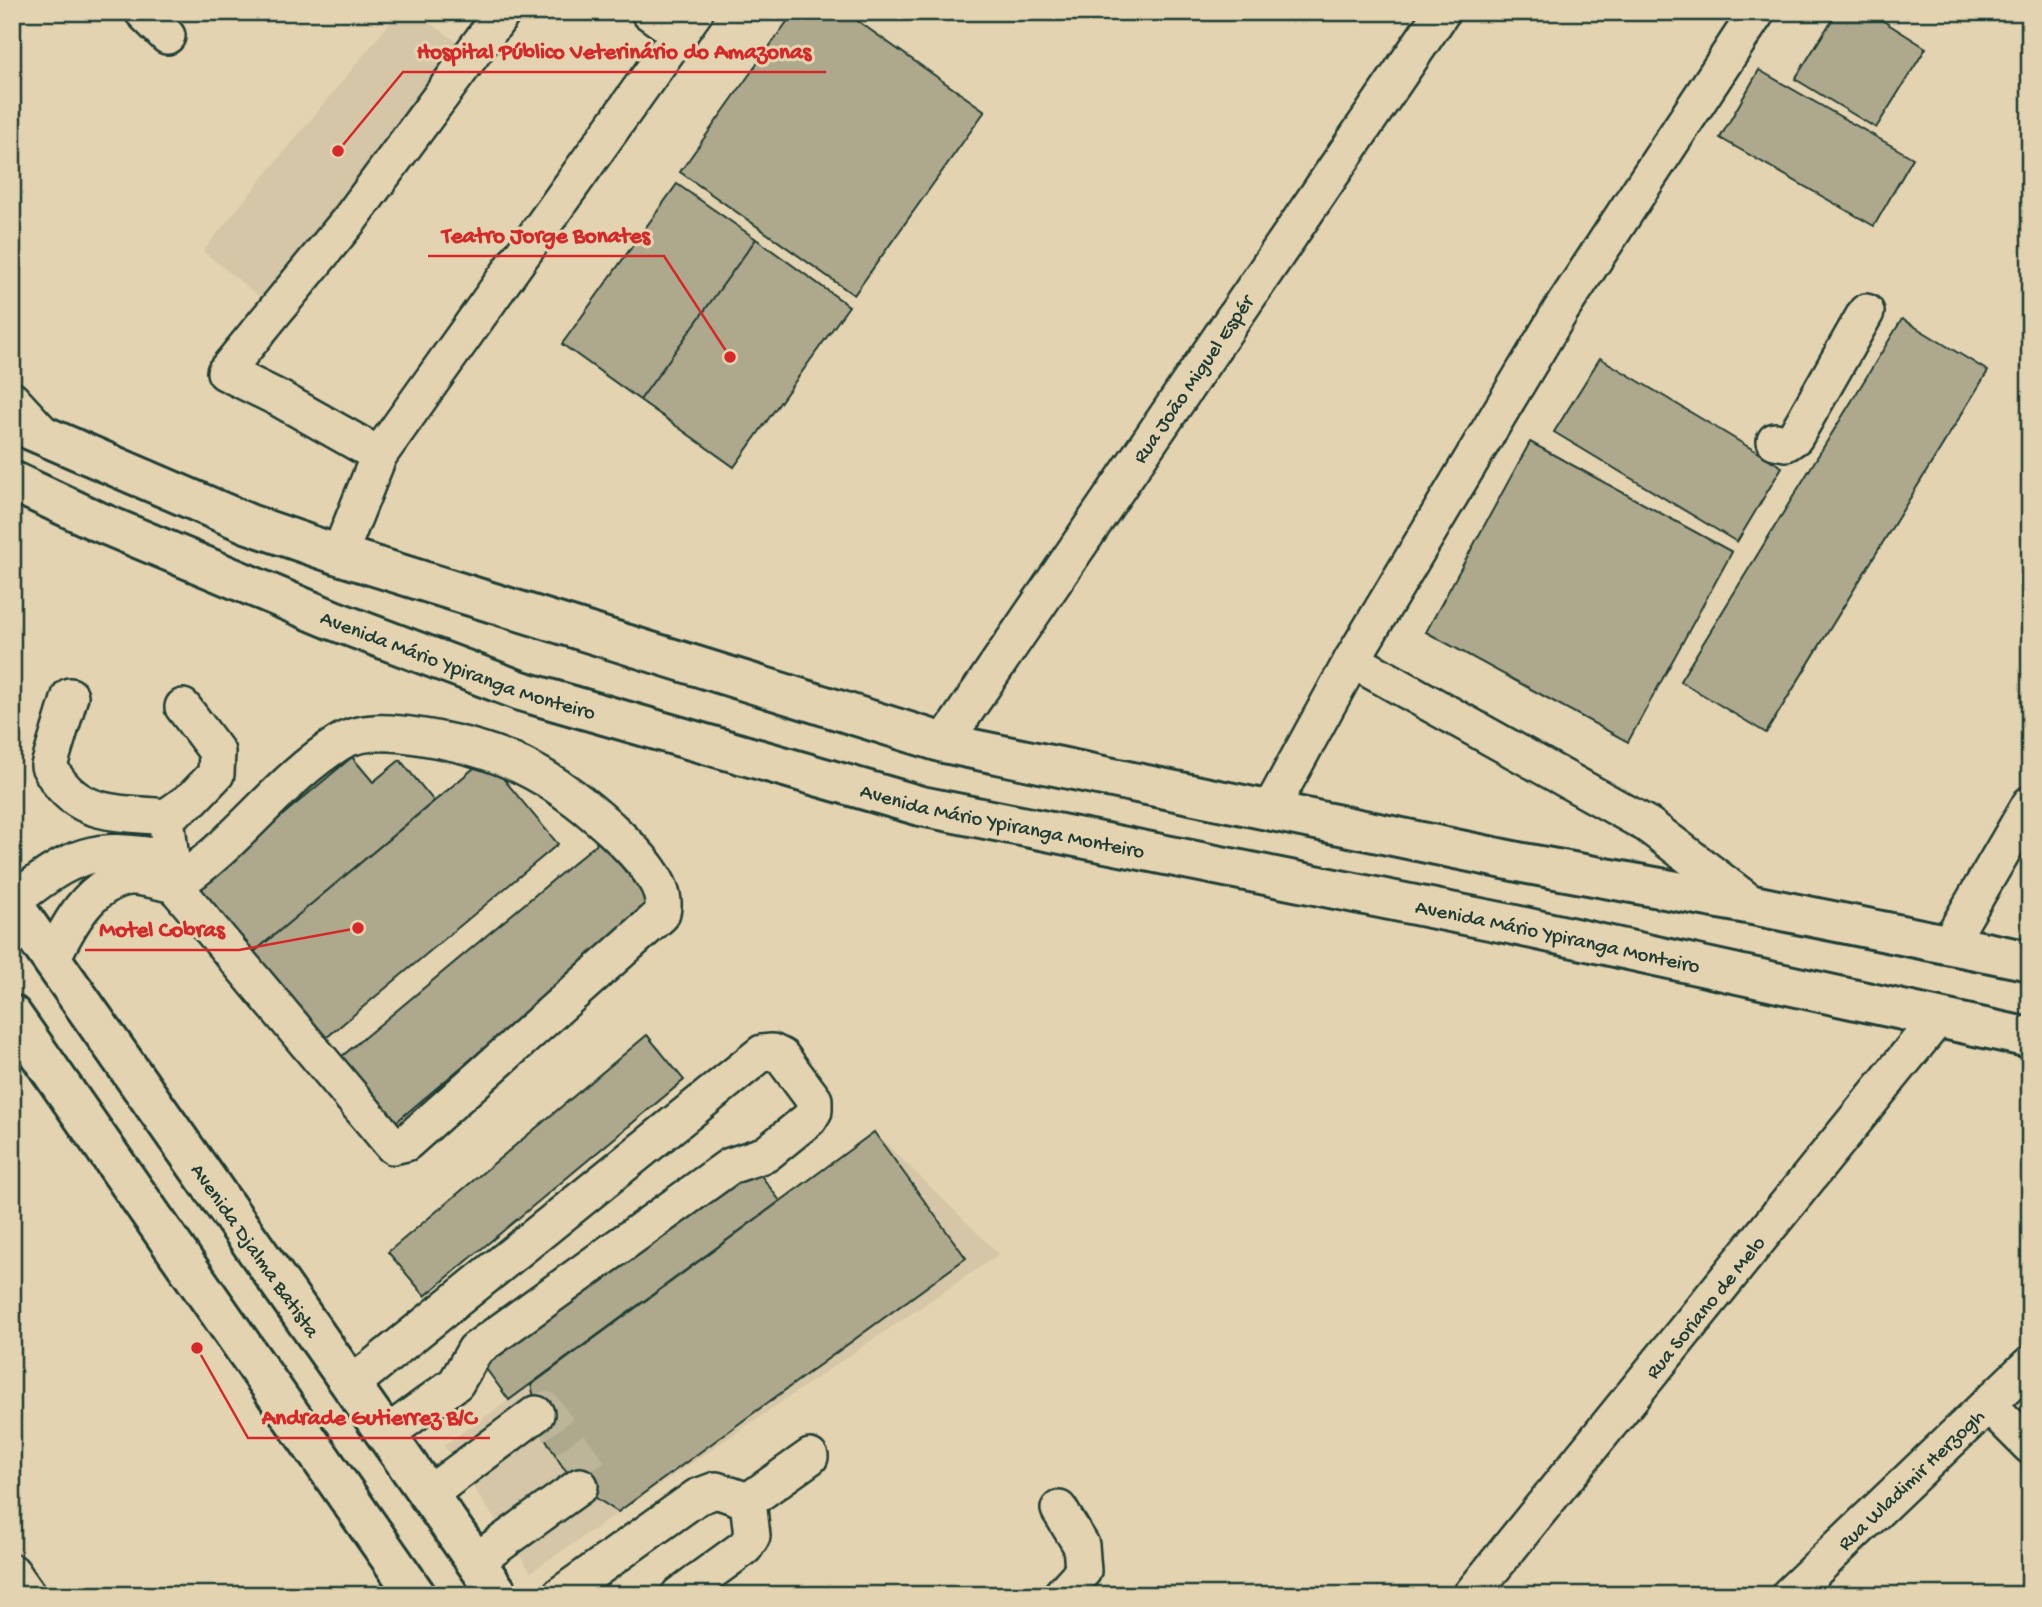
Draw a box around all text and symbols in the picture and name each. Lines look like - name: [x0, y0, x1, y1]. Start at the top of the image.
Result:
- callout: Hospital Público Veterinário do Amazonas: [403, 28, 826, 72]
- text: Hospital Público Veterinário do Amazonas: [417, 40, 813, 67]
- callout: Teatro Jorge Bonates: [428, 212, 664, 256]
- text: Teatro Jorge Bonates: [440, 224, 652, 251]
- street label: Rua João Miguel Espér: [1129, 290, 1262, 469]
- street label: Avenida Mário Ypiranga Monteiro: [316, 607, 598, 728]
- street label: Avenida Mário Ypiranga Monteiro: [857, 780, 1147, 867]
- street label: Avenida Mário Ypiranga Monteiro: [1413, 896, 1702, 981]
- callout: Motel Cobras: [85, 906, 239, 950]
- text: Motel Cobras: [99, 918, 226, 945]
- street label: Avenida Djalma Batista: [183, 1160, 324, 1345]
- street label: Rua Soriano de Melo: [1642, 1232, 1772, 1385]
- callout: Andrade Gutierrez B/C: [248, 1394, 490, 1438]
- street label: Rua Wladimir Herzogh: [1834, 1405, 1991, 1557]
- text: Andrade Gutierrez B/C: [261, 1406, 479, 1433]

